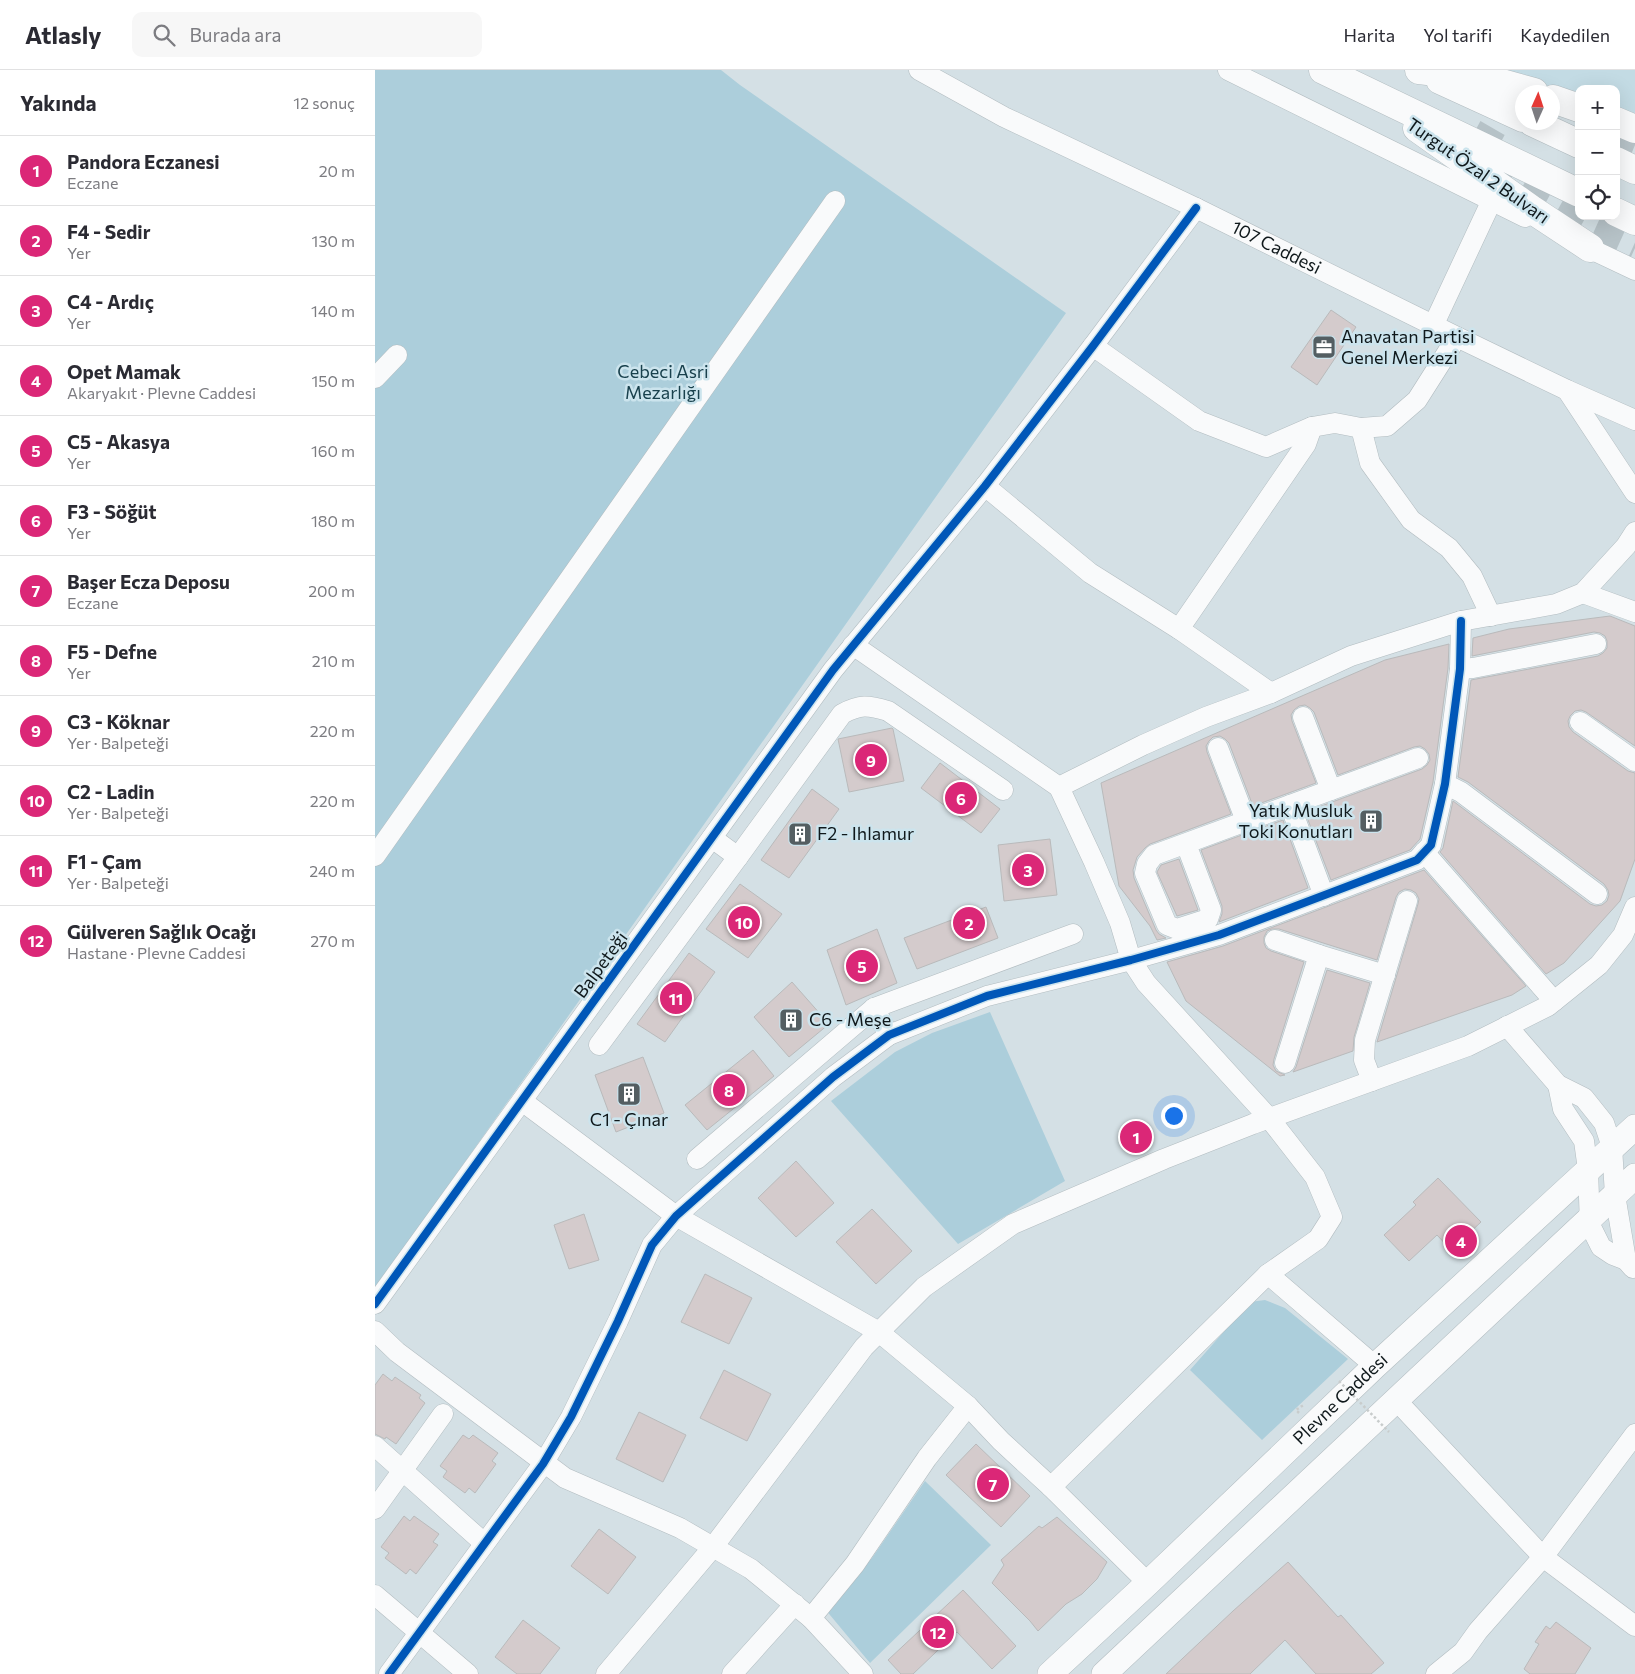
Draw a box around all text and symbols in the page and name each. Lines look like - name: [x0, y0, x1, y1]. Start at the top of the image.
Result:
- search box: [132, 12, 482, 57]
- text: Atlasly: [25, 20, 102, 49]
- icon: search: [150, 21, 178, 49]
- text: Burada ara: [190, 23, 282, 46]
- text: Harita: [1344, 24, 1395, 46]
- text: Yol tarifi: [1423, 24, 1492, 46]
- text: Kaydedilen: [1520, 24, 1610, 46]
- north arrow: [1515, 85, 1560, 130]
- map controls: [1575, 85, 1620, 220]
- button: +: [1575, 85, 1620, 130]
- text: Yakında: [20, 90, 97, 115]
- text: 12 sonuç: [293, 93, 355, 112]
- street label: Turgut Özal 2 Bulvarı: [1403, 113, 1554, 228]
- button: −: [1575, 130, 1620, 175]
- text: Pandora Eczanesi: [67, 150, 220, 173]
- text: 1: [32, 161, 40, 180]
- text: 20 m: [319, 161, 355, 180]
- text: Eczane: [67, 173, 118, 192]
- button: locate: [1575, 175, 1620, 220]
- street label: 107 Caddesi: [1228, 215, 1325, 278]
- text: F4 - Sedir: [67, 220, 151, 243]
- text: 2: [31, 231, 41, 250]
- text: 130 m: [312, 231, 355, 250]
- text: Yer: [67, 243, 91, 262]
- text: C4 - Ardıç: [67, 290, 154, 313]
- text: 3: [31, 301, 41, 320]
- text: 140 m: [311, 301, 355, 320]
- text: Yer: [67, 313, 91, 332]
- place label: Anavatan Partisi Genel Merkezi: [1341, 325, 1475, 368]
- office icon: Anavatan Partisi Genel Merkezi: [1311, 334, 1337, 360]
- text: Opet Mamak: [67, 360, 181, 383]
- park label: Cebeci Asri Mezarlığı: [617, 360, 709, 403]
- text: 4: [31, 371, 41, 390]
- text: 150 m: [312, 371, 355, 390]
- text: Akaryakıt · Plevne Caddesi: [67, 383, 256, 402]
- text: C5 - Akasya: [67, 430, 170, 453]
- text: 5: [31, 441, 41, 460]
- text: 160 m: [311, 441, 355, 460]
- text: Yer: [67, 453, 91, 472]
- text: F3 - Söğüt: [67, 500, 156, 523]
- text: 6: [31, 511, 41, 530]
- text: 180 m: [311, 511, 355, 530]
- text: Yer: [67, 523, 91, 542]
- text: Başer Ecza Deposu: [67, 570, 230, 593]
- text: 7: [32, 581, 40, 600]
- text: 200 m: [308, 581, 355, 600]
- text: Eczane: [67, 593, 118, 612]
- text: F5 - Defne: [67, 640, 157, 663]
- text: 8: [31, 651, 41, 670]
- text: 210 m: [312, 651, 355, 670]
- text: Yer: [67, 663, 91, 682]
- text: C3 - Köknar: [67, 710, 170, 733]
- text: 9: [31, 721, 41, 740]
- text: 220 m: [310, 721, 355, 740]
- text: Yer · Balpeteği: [67, 733, 169, 752]
- pin: 9: [855, 741, 887, 779]
- pin: 6: [945, 779, 977, 817]
- text: C2 - Ladin: [67, 780, 155, 803]
- text: 10: [27, 791, 45, 810]
- text: 220 m: [310, 791, 355, 810]
- place label: Yatık Musluk Toki Konutları: [1239, 799, 1353, 842]
- text: Yer · Balpeteği: [67, 803, 169, 822]
- building icon: Yatık Musluk Toki Konutları: [1358, 808, 1384, 834]
- building icon: F2 - Ihlamur: [787, 821, 813, 847]
- place label: F2 - Ihlamur: [817, 822, 914, 844]
- text: F1 - Çam: [67, 850, 142, 873]
- pin: 3: [1012, 851, 1044, 889]
- text: 11: [29, 861, 43, 880]
- text: 240 m: [309, 861, 355, 880]
- text: Yer · Balpeteği: [67, 873, 169, 892]
- pin: 10: [728, 903, 760, 941]
- pin: 2: [953, 904, 985, 942]
- text: Gülveren Sağlık Ocağı: [67, 920, 256, 943]
- street label: Balpeteği: [569, 927, 632, 1002]
- text: 12: [28, 931, 44, 950]
- text: 270 m: [310, 931, 355, 950]
- text: Hastane · Plevne Caddesi: [67, 943, 246, 962]
- pin: 5: [846, 947, 878, 985]
- pin: 11: [660, 979, 692, 1017]
- building icon: C6 - Meşe: [778, 1007, 804, 1033]
- place label: C6 - Meşe: [809, 1008, 891, 1030]
- pin: 8: [713, 1071, 745, 1109]
- building icon: C1 - Çınar: [616, 1081, 642, 1107]
- your location: [1161, 1103, 1187, 1129]
- place label: C1 - Çınar: [590, 1108, 668, 1130]
- pin: 1: [1120, 1118, 1152, 1156]
- pin: 4: [1445, 1222, 1477, 1260]
- street label: Plevne Caddesi: [1288, 1348, 1392, 1449]
- pin: 7: [977, 1465, 1009, 1503]
- pin: 12: [922, 1613, 954, 1651]

